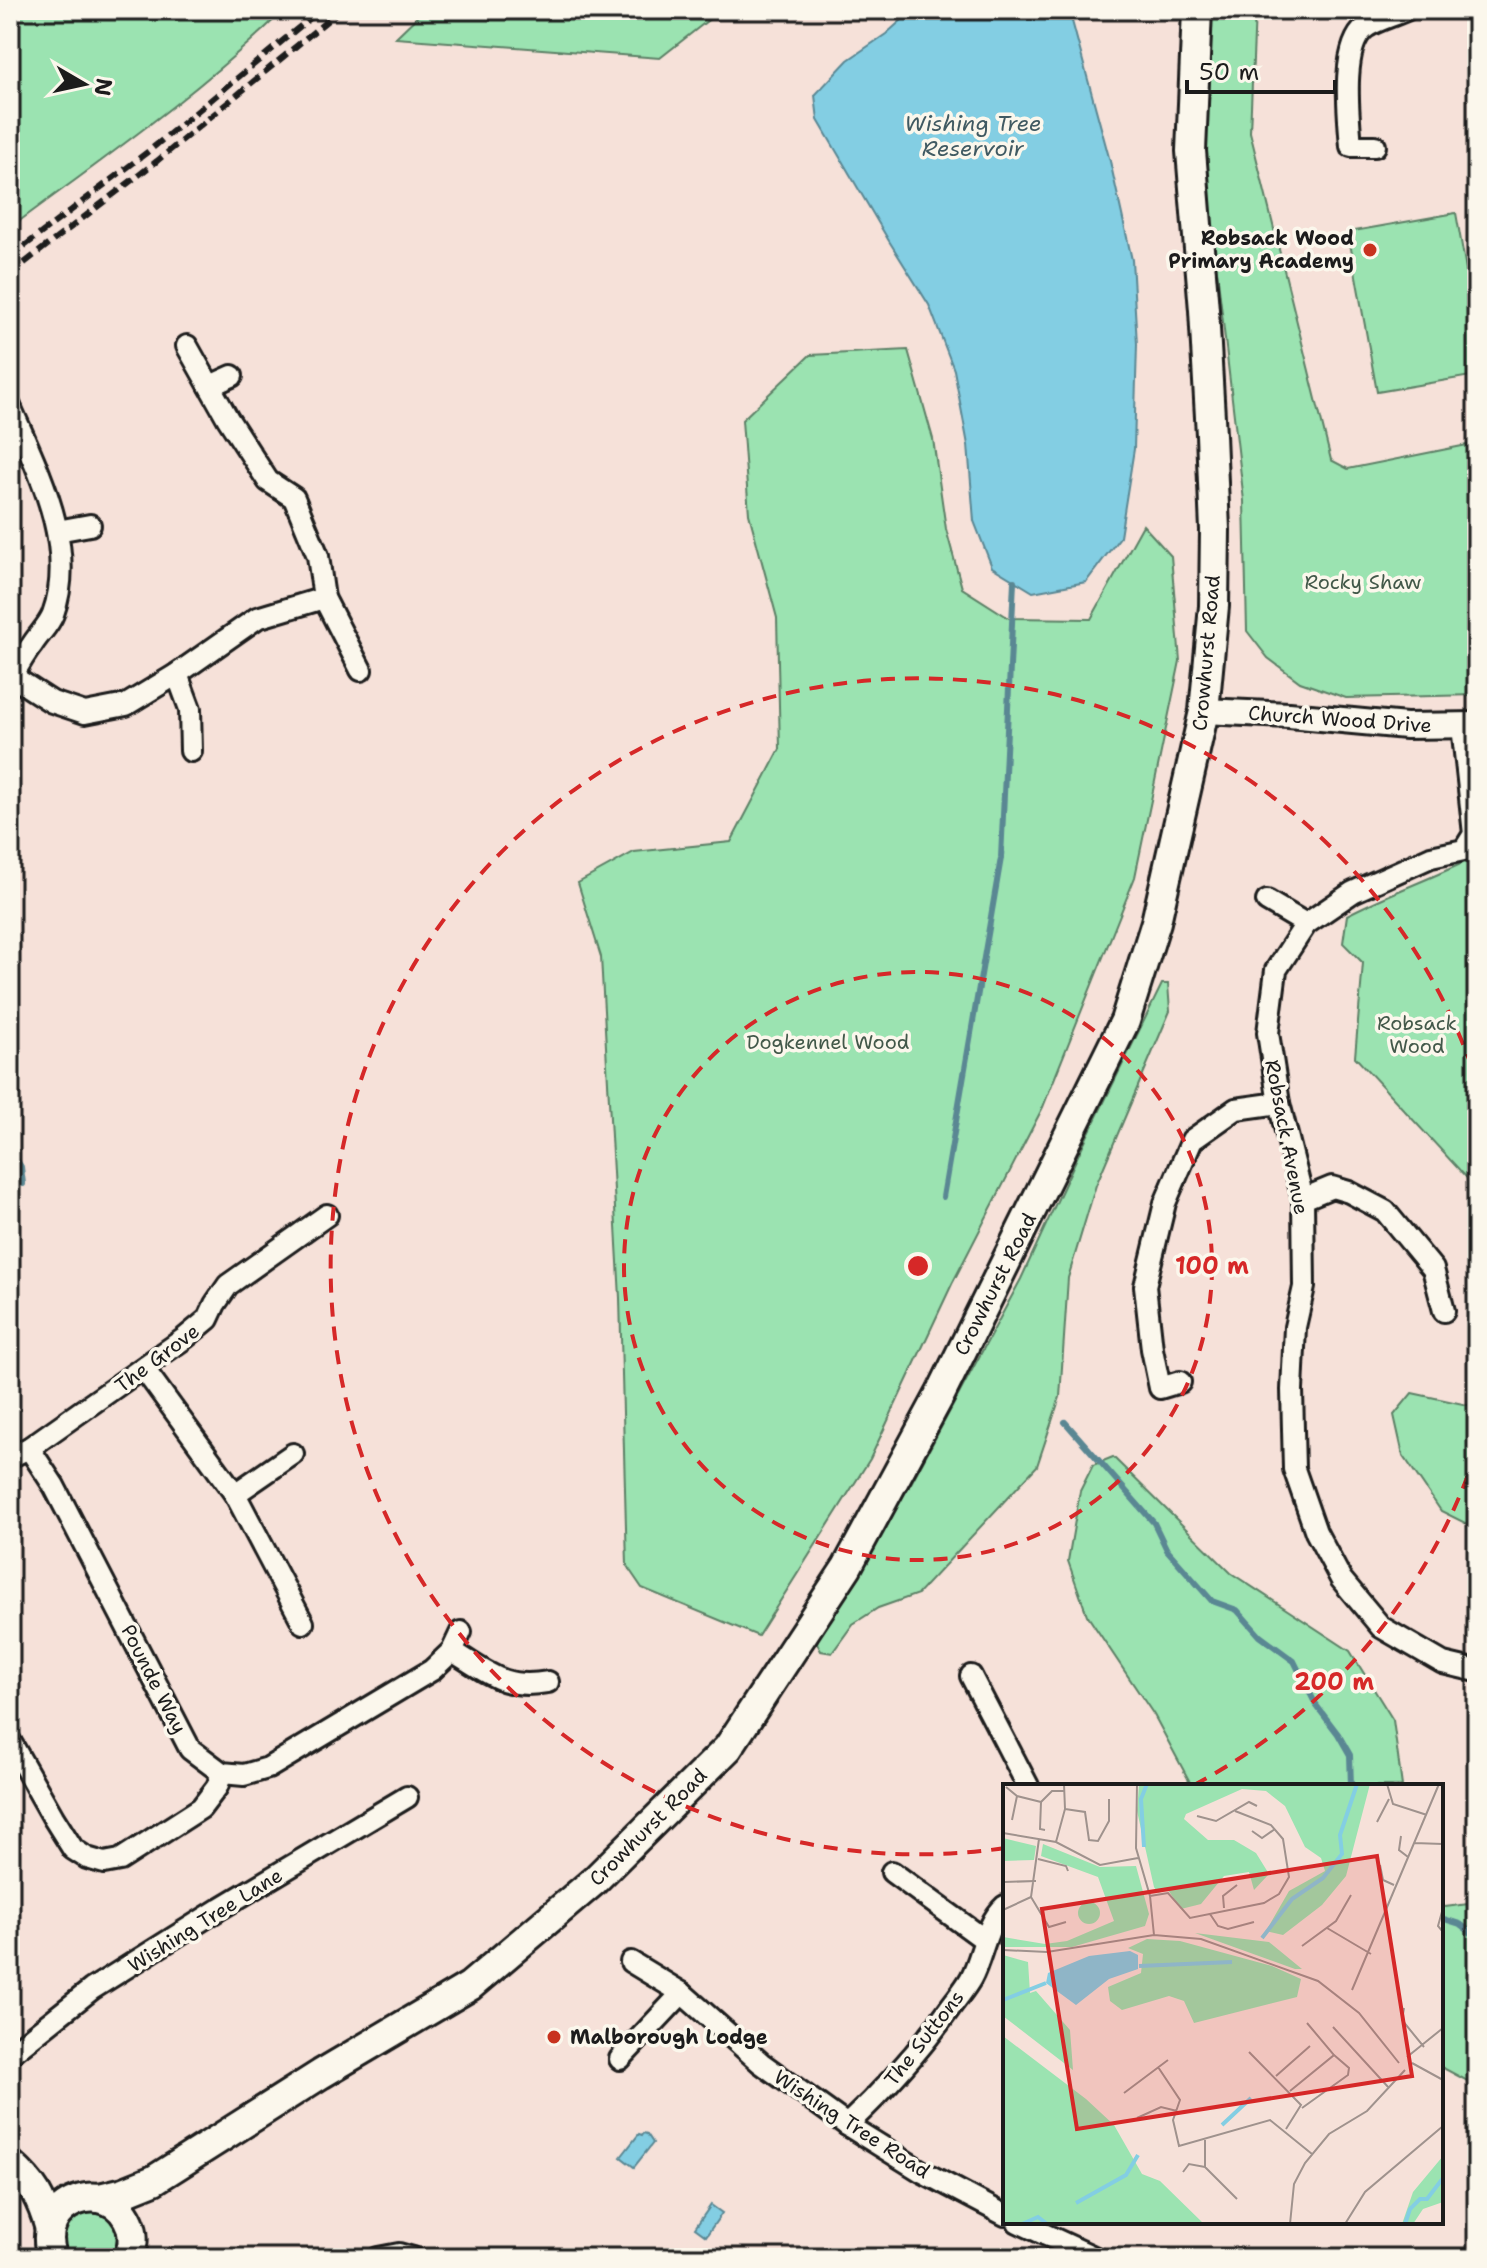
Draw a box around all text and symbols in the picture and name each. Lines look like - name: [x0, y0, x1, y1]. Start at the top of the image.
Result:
- north arrow: [44, 44, 124, 124]
- scale bar: [1187, 44, 1335, 94]
- text: 50 m: [1199, 56, 1259, 88]
- text: N: [88, 76, 119, 98]
- water label: Wishing Tree Reservoir: [905, 109, 1041, 163]
- place label: Robsack Wood Primary Academy: [1168, 225, 1354, 274]
- marker: Robsack Wood Primary Academy: [1361, 241, 1379, 259]
- park label: Rocky Shaw: [1304, 569, 1422, 595]
- street label: Crowhurst Road: [1186, 574, 1226, 732]
- street label: Church Wood Drive: [1247, 700, 1433, 738]
- park label: Robsack Wood: [1377, 1010, 1457, 1059]
- park label: Dogkennel Wood: [746, 1029, 910, 1055]
- street label: Robsack Avenue: [1259, 1057, 1315, 1217]
- street label: Crowhurst Road: [948, 1208, 1042, 1360]
- text: 100 m: [1175, 1250, 1249, 1282]
- centre of rings: [904, 1252, 932, 1280]
- street label: The Grove: [110, 1318, 204, 1398]
- street label: Pounde Way: [115, 1620, 193, 1738]
- text: 200 m: [1294, 1666, 1374, 1698]
- street label: Crowhurst Road: [583, 1762, 713, 1892]
- inset map: [1003, 1784, 1443, 2224]
- street label: Wishing Tree Lane: [123, 1862, 287, 1978]
- street label: The Suttons: [878, 1985, 970, 2091]
- place label: Malborough Lodge: [570, 2024, 768, 2050]
- marker: Malborough Lodge: [545, 2028, 563, 2046]
- street label: Wishing Tree Road: [769, 2064, 935, 2184]

